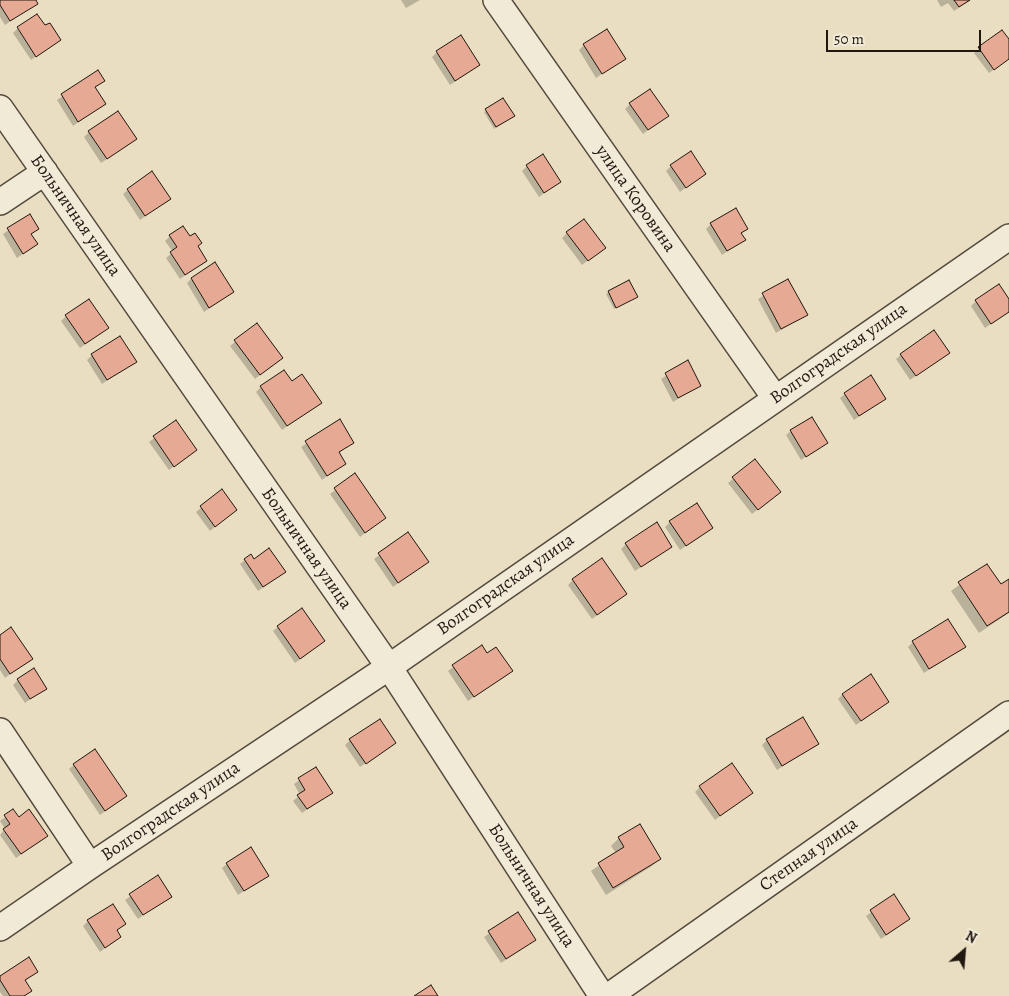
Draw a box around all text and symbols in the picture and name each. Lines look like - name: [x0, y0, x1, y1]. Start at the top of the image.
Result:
- scale bar: [829, 20, 984, 52]
- text: 50 m: [834, 29, 864, 49]
- street label: улица Коровина: [590, 141, 680, 257]
- street label: Больничная улица: [25, 151, 125, 281]
- street label: Волгоградская улица: [766, 299, 912, 409]
- street label: Больничная улица: [256, 484, 356, 614]
- street label: Волгоградская улица: [433, 530, 579, 640]
- street label: Волгоградская улица: [98, 758, 244, 866]
- street label: Степная улица: [756, 813, 862, 897]
- street label: Больничная улица: [483, 820, 579, 952]
- north arrow: [939, 926, 989, 976]
- text: N: [962, 926, 980, 948]

